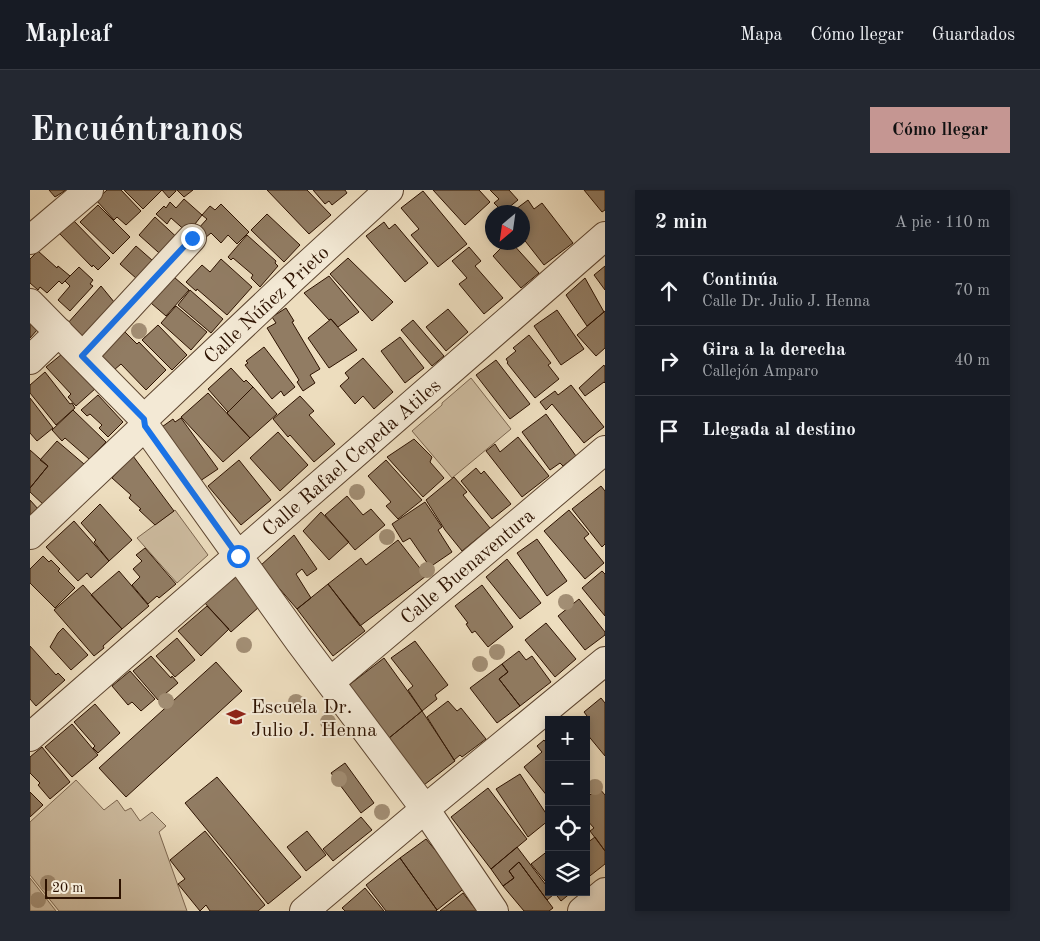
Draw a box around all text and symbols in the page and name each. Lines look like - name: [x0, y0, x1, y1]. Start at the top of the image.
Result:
- text: Mapleaf: [25, 23, 111, 47]
- text: Mapa: [740, 26, 782, 44]
- text: Cómo llegar: [810, 26, 904, 44]
- text: Guardados: [932, 26, 1015, 44]
- button: Cómo llegar: [870, 107, 1010, 153]
- text: Encuéntranos: [30, 113, 243, 148]
- north arrow: [485, 205, 530, 250]
- text: 2 min: [655, 212, 708, 233]
- text: A pie · 110 m: [895, 215, 990, 231]
- route end: [181, 227, 204, 250]
- street label: Calle Núñez Prieto: [201, 243, 334, 368]
- text: Continúa: [702, 271, 778, 290]
- icon: ahead: [655, 277, 683, 305]
- text: 70 m: [954, 283, 990, 299]
- text: Calle Dr. Julio J. Henna: [702, 294, 870, 310]
- text: Gira a la derecha: [702, 341, 846, 360]
- icon: right: [655, 347, 683, 375]
- text: 40 m: [954, 353, 990, 369]
- text: Callejón Amparo: [702, 364, 818, 380]
- street label: Calle Rafael Cepeda Atiles: [259, 376, 445, 541]
- icon: arrive: [655, 417, 683, 445]
- text: Llegada al destino: [702, 421, 856, 440]
- street label: Calle Buenaventura: [398, 506, 539, 629]
- route start: [227, 545, 250, 568]
- place label: Escuela Dr. Julio J. Henna: [251, 698, 377, 741]
- school or university icon: Escuela Dr. Julio J. Henna: [225, 706, 247, 728]
- map controls: [545, 716, 590, 896]
- button: +: [545, 716, 590, 761]
- button: −: [545, 761, 590, 806]
- button: locate: [545, 806, 590, 851]
- button: layers: [545, 851, 590, 896]
- scale bar: [45, 876, 121, 899]
- text: 20 m: [52, 881, 83, 895]

